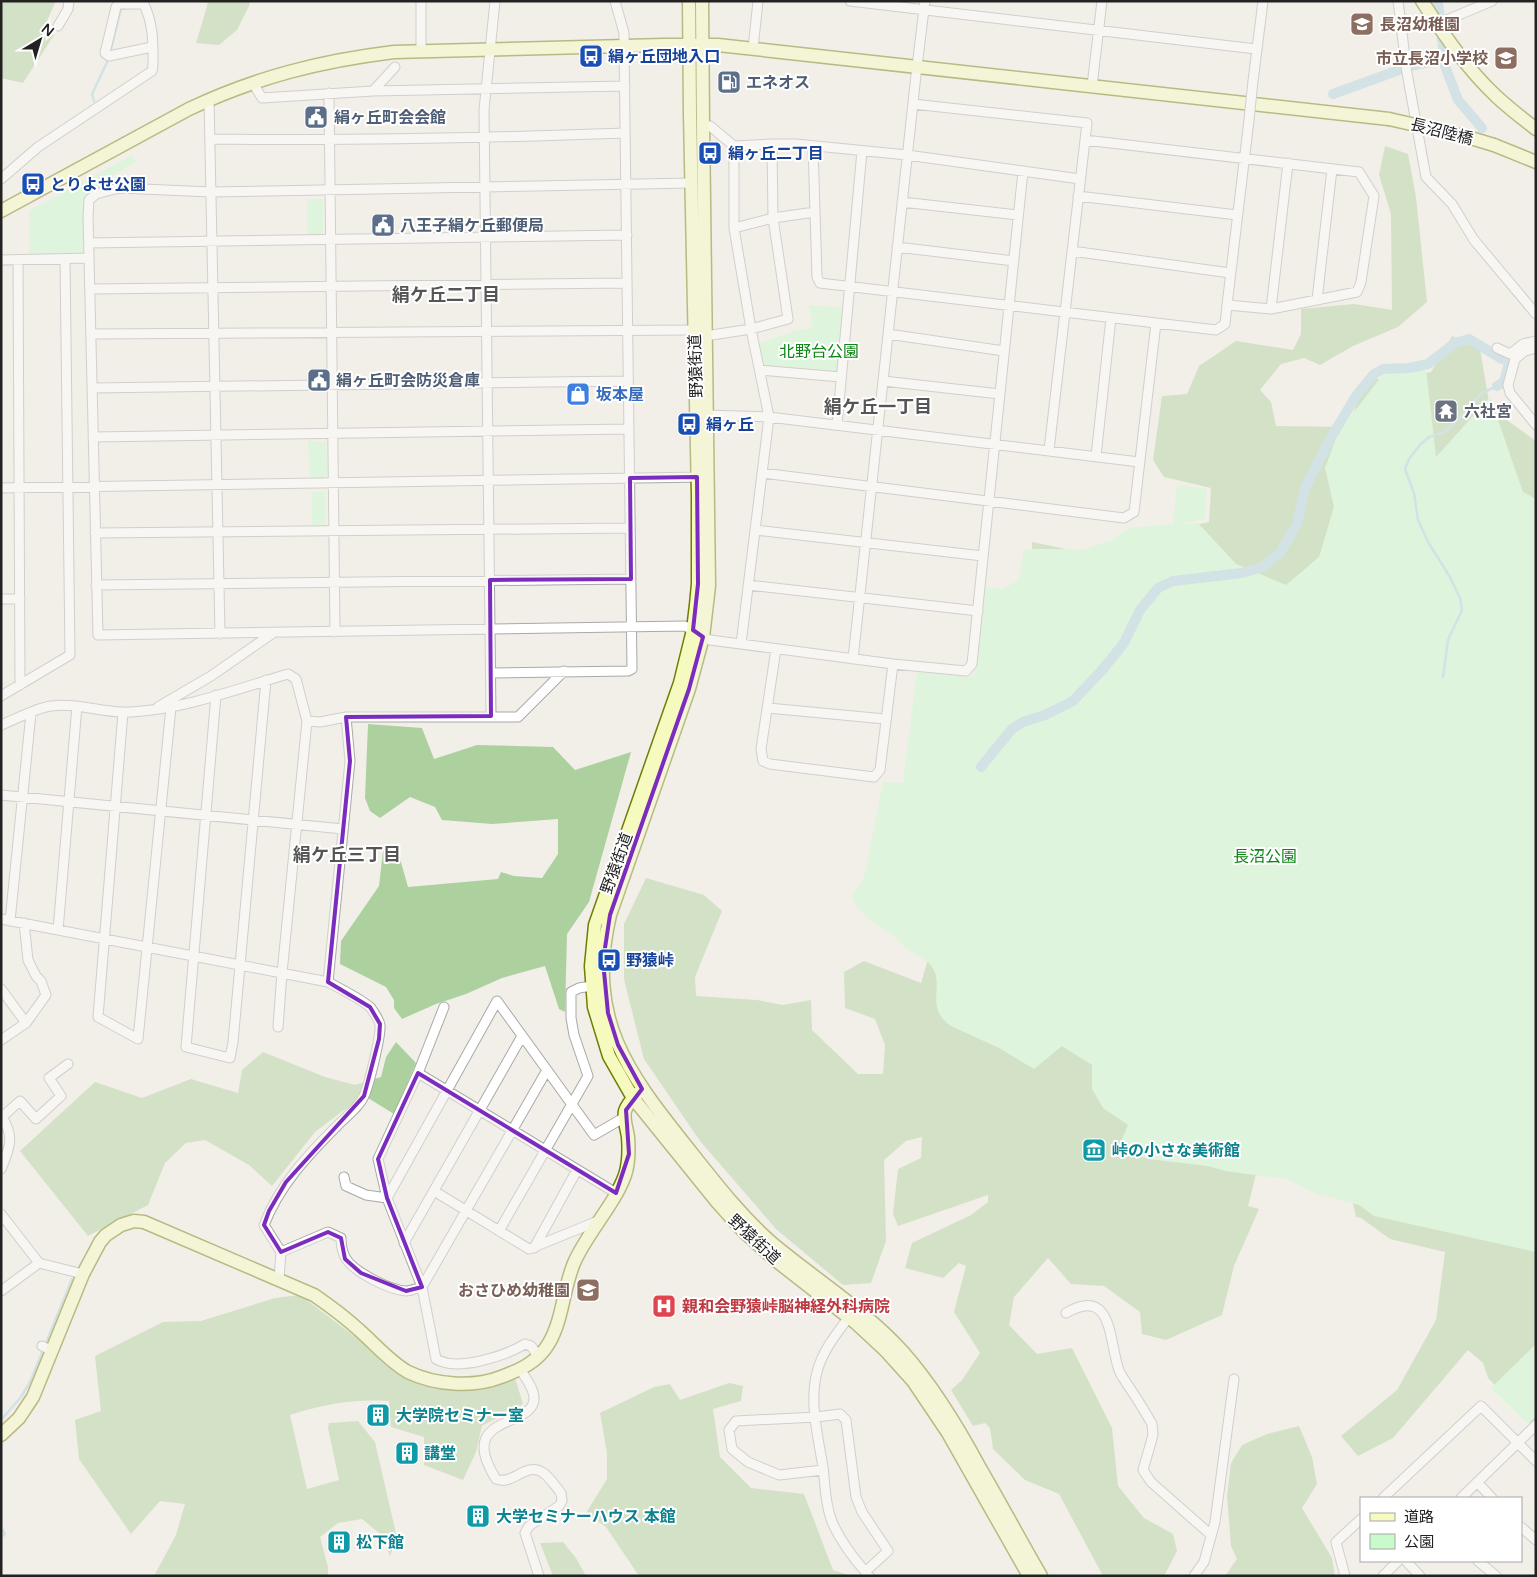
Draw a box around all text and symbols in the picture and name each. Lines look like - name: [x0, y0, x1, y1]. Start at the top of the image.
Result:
- school or university icon: 長沼幼稚園: [1349, 11, 1375, 37]
- north arrow: [15, 15, 65, 65]
- place label: 長沼幼稚園: [1380, 15, 1460, 35]
- text: N: [38, 20, 57, 40]
- bus stop icon: 絹ヶ丘団地入口: [578, 43, 604, 69]
- school or university icon: 市立長沼小学校: [1493, 45, 1519, 71]
- place label: 絹ヶ丘団地入口: [608, 47, 720, 67]
- place label: 市立長沼小学校: [1376, 49, 1488, 69]
- fuel station icon: エネオス: [716, 69, 742, 95]
- place label: エネオス: [746, 73, 810, 93]
- public building icon: 絹ヶ丘町会会館: [303, 104, 329, 130]
- place label: 絹ヶ丘町会会館: [334, 108, 446, 128]
- street label: 長沼陸橋: [1408, 115, 1475, 149]
- bus stop icon: 絹ヶ丘二丁目: [697, 140, 723, 166]
- place label: 絹ヶ丘二丁目: [728, 144, 824, 164]
- bus stop icon: とりよせ公園: [20, 171, 46, 197]
- place label: とりよせ公園: [50, 175, 146, 195]
- public building icon: 八王子絹ケ丘郵便局: [370, 212, 396, 238]
- place label: 八王子絹ケ丘郵便局: [400, 216, 544, 236]
- district label: 絹ケ丘二丁目: [392, 284, 500, 306]
- street label: 野猿街道: [685, 334, 707, 398]
- park label: 北野台公園: [779, 342, 859, 362]
- public building icon: 絹ヶ丘町会防災倉庫: [306, 367, 332, 393]
- place label: 絹ヶ丘町会防災倉庫: [336, 371, 480, 391]
- shop icon: 坂本屋: [565, 381, 591, 407]
- place label: 坂本屋: [596, 385, 644, 405]
- district label: 絹ケ丘一丁目: [824, 396, 932, 418]
- temple icon: 六社宮: [1433, 398, 1459, 424]
- place label: 六社宮: [1464, 402, 1512, 422]
- bus stop icon: 絹ヶ丘: [676, 411, 702, 437]
- place label: 絹ヶ丘: [706, 415, 754, 435]
- street label: 野猿街道: [597, 830, 637, 897]
- district label: 絹ケ丘三丁目: [293, 844, 401, 866]
- park label: 長沼公園: [1233, 847, 1297, 867]
- bus stop icon: 野猿峠: [596, 947, 622, 973]
- place label: 野猿峠: [626, 951, 674, 971]
- museum icon: 峠の小さな美術館: [1081, 1137, 1107, 1163]
- place label: 峠の小さな美術館: [1112, 1141, 1240, 1161]
- street label: 野猿街道: [724, 1211, 785, 1269]
- school or university icon: おさひめ幼稚園: [575, 1277, 601, 1303]
- place label: おさひめ幼稚園: [458, 1281, 570, 1301]
- hospital icon: 親和会野猿峠脳神経外科病院: [651, 1293, 677, 1319]
- place label: 親和会野猿峠脳神経外科病院: [682, 1297, 890, 1317]
- building icon: 大学院セミナー室: [365, 1402, 391, 1428]
- place label: 大学院セミナー室: [396, 1406, 524, 1426]
- building icon: 講堂: [394, 1440, 420, 1466]
- place label: 講堂: [424, 1444, 456, 1464]
- legend: [1360, 1497, 1522, 1562]
- building icon: 大学セミナーハウス 本館: [465, 1503, 491, 1529]
- place label: 大学セミナーハウス 本館: [496, 1507, 676, 1527]
- text: 道路: [1404, 1508, 1434, 1526]
- building icon: 松下館: [326, 1529, 352, 1555]
- place label: 松下館: [356, 1533, 404, 1553]
- text: 公園: [1404, 1533, 1434, 1551]

